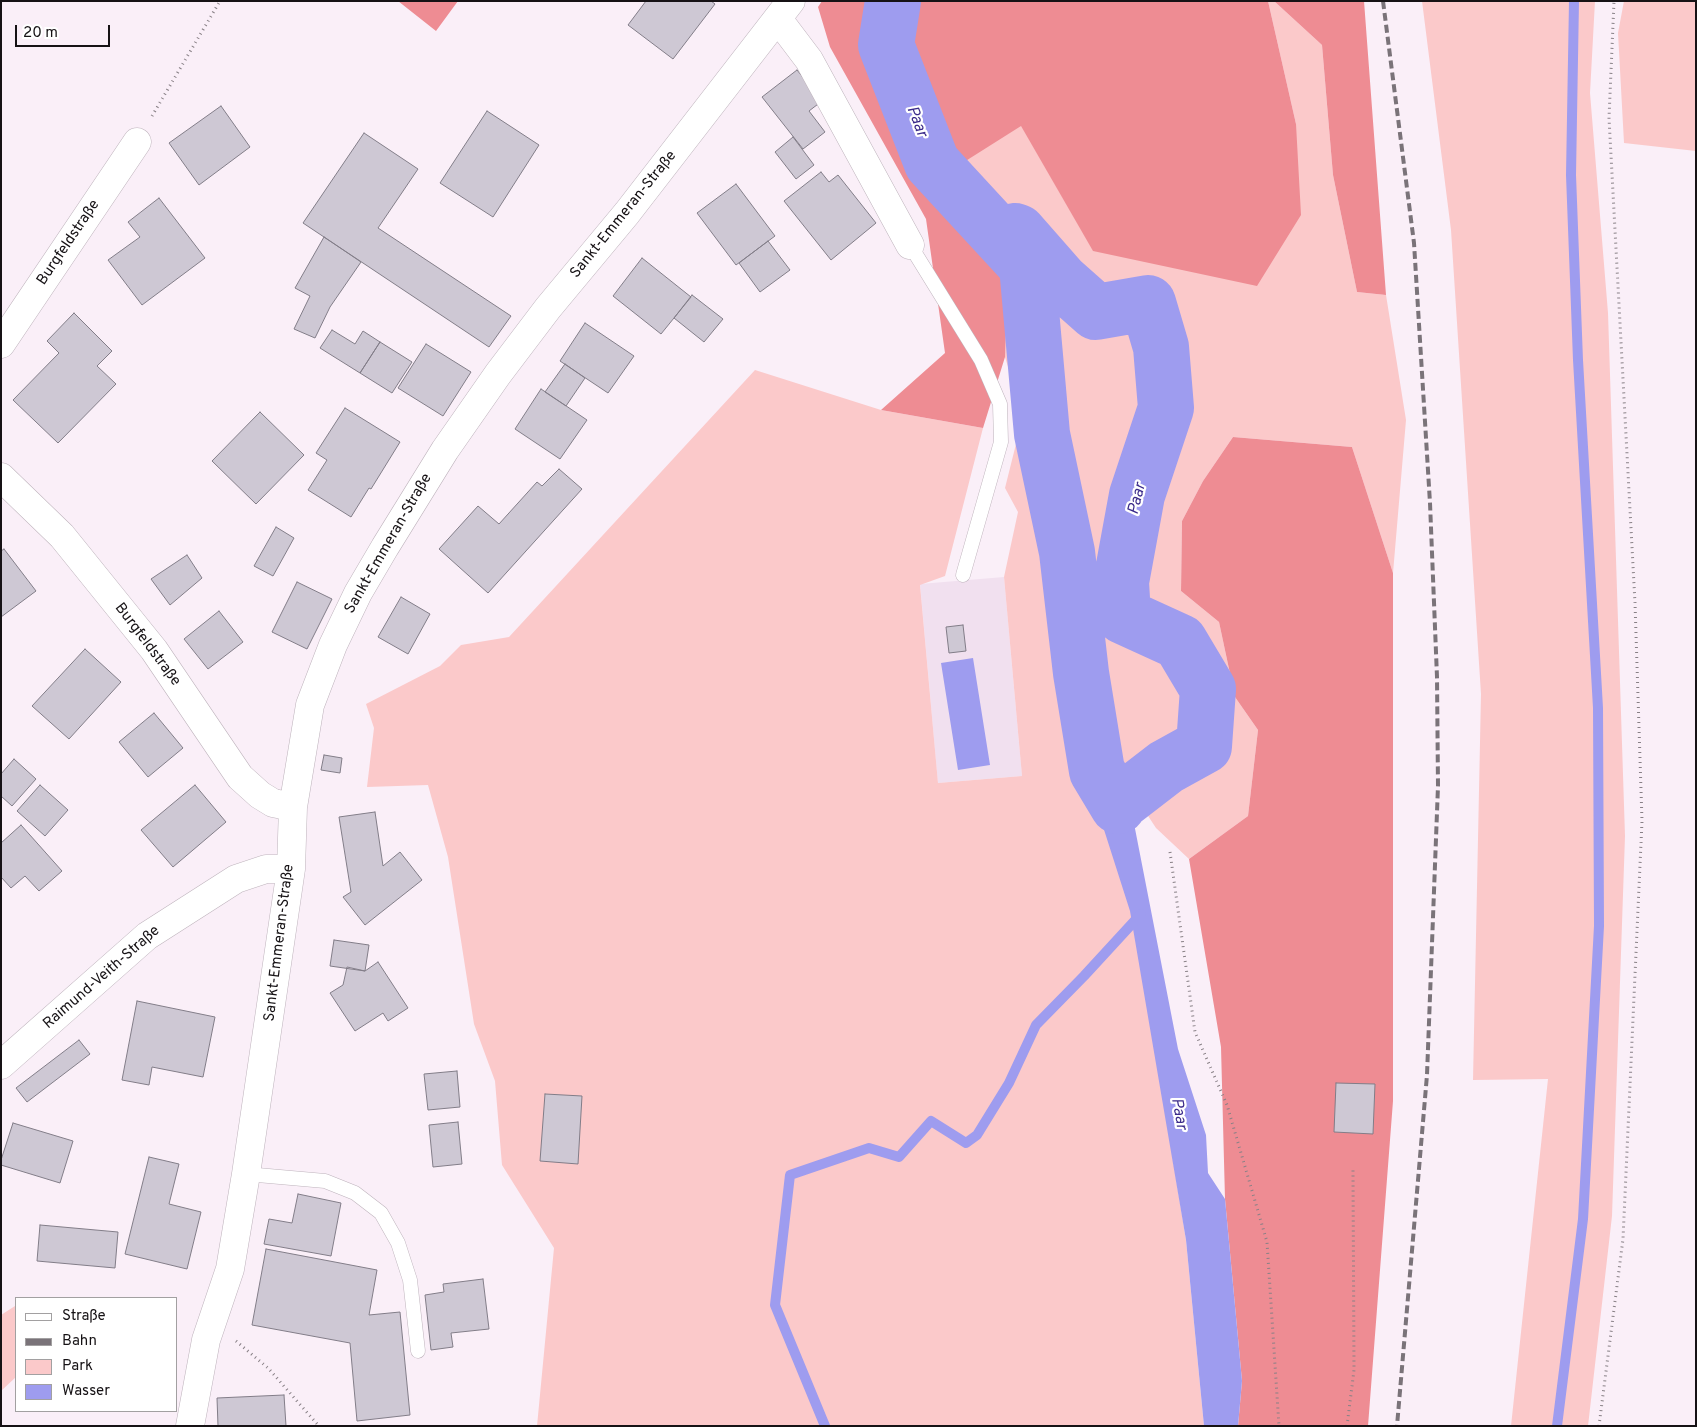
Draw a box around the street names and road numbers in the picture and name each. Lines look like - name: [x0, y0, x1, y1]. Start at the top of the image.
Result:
- street label: Sankt-Emmeran-Straße: [567, 148, 681, 282]
- street label: Burgfeldstraße: [34, 197, 104, 289]
- street label: Sankt-Emmeran-Straße: [342, 471, 436, 617]
- street label: Burgfeldstraße: [110, 600, 184, 690]
- street label: Sankt-Emmeran-Straße: [261, 863, 299, 1023]
- street label: Raimund-Veith-Straße: [40, 922, 164, 1034]

